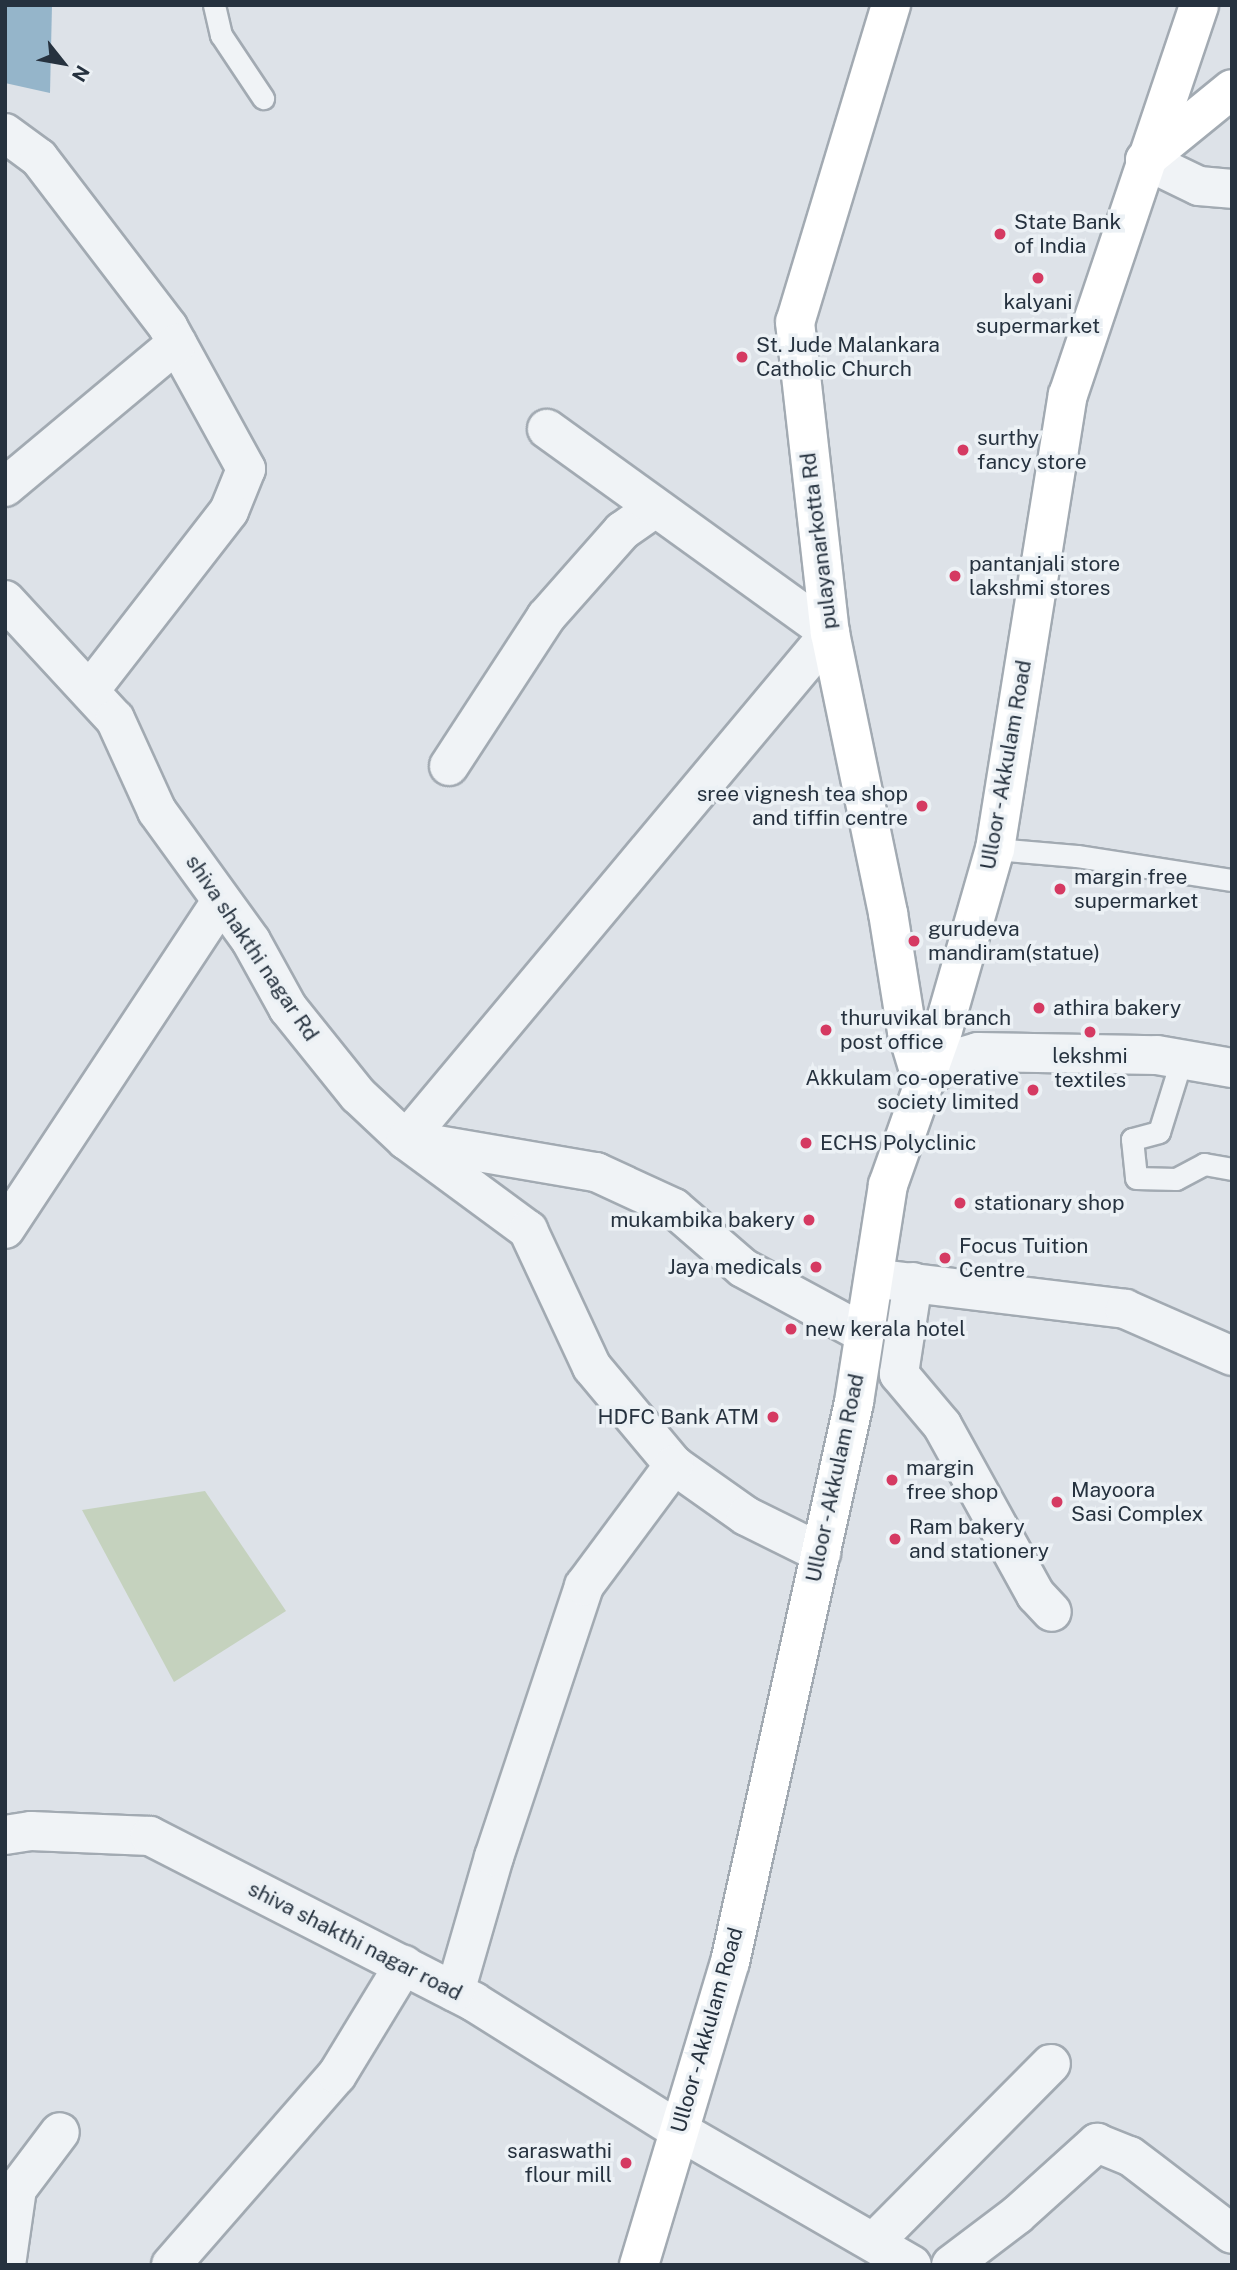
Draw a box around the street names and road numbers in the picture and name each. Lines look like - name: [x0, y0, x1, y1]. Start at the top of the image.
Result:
- street label: pulayanarkotta Rd: [796, 451, 842, 631]
- street label: Ulloor - Akkulam Road: [975, 655, 1037, 875]
- street label: shiva shakthi nagar Rd: [180, 850, 324, 1046]
- street label: Ulloor - Akkulam Road: [800, 1369, 870, 1587]
- street label: shiva shakthi nagar road: [244, 1876, 466, 2006]
- street label: Ulloor - Akkulam Road: [665, 1922, 749, 2138]

